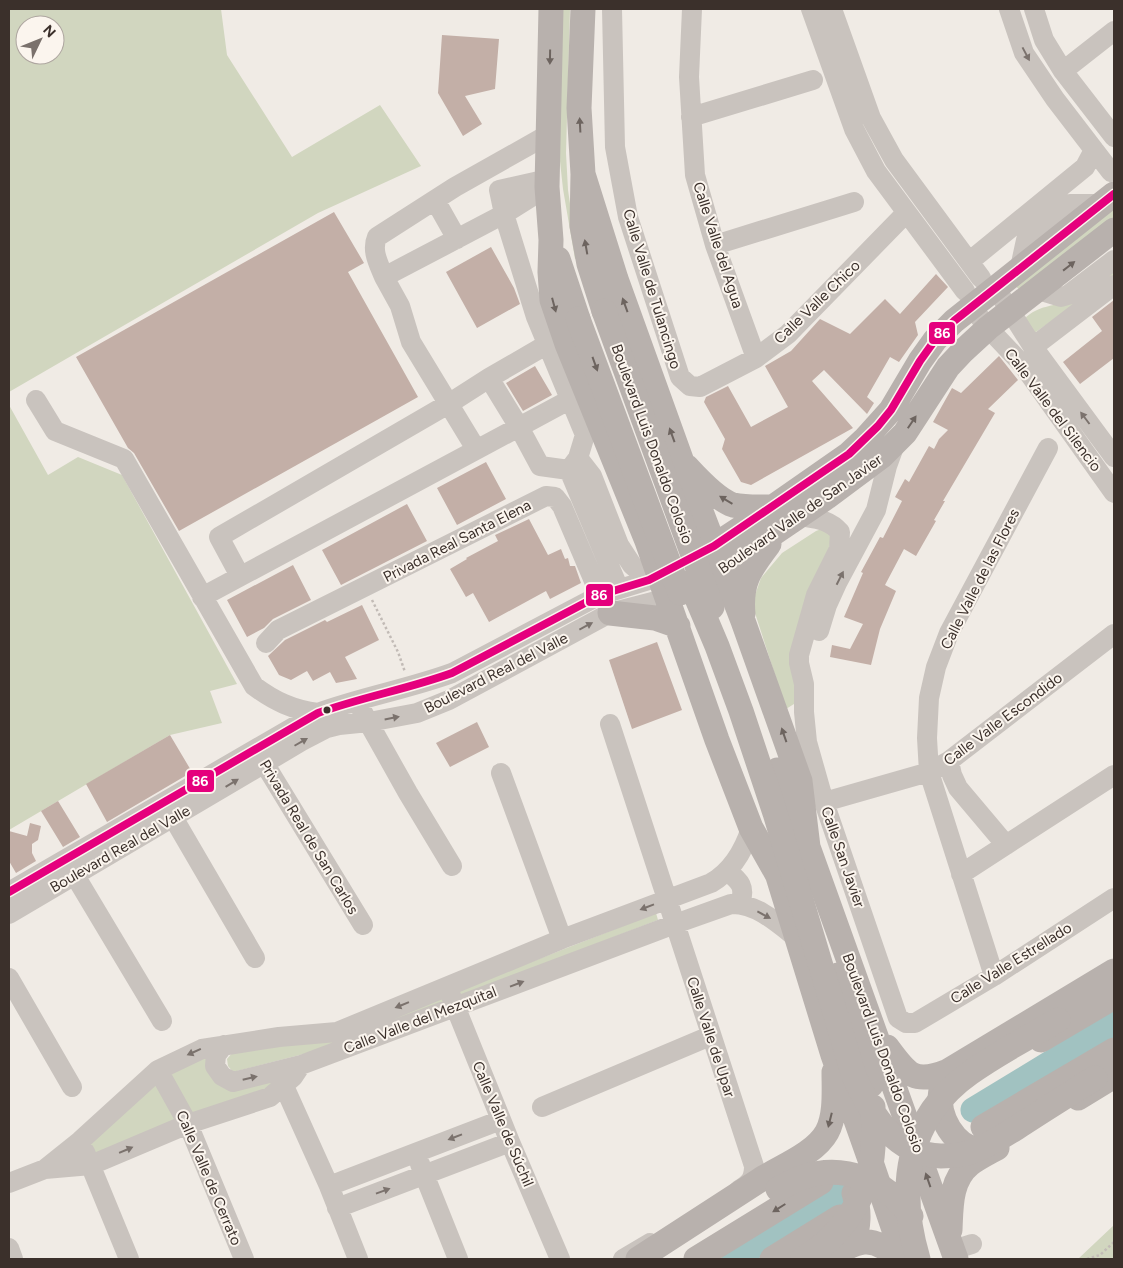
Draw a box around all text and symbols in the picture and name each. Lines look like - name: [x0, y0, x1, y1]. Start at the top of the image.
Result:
- north arrow: [15, 15, 65, 65]
- text: N: [39, 22, 59, 41]
- one-way arrow: [1022, 47, 1030, 62]
- one-way arrow: [546, 50, 554, 66]
- one-way arrow: [576, 117, 584, 133]
- street label: Calle Valle del Agua: [689, 180, 747, 310]
- street label: Calle Valle de Tulancingo: [619, 207, 685, 371]
- one-way arrow: [581, 239, 589, 255]
- street label: Calle Valle Chico: [770, 256, 864, 348]
- one-way arrow: [1062, 261, 1075, 271]
- one-way arrow: [621, 297, 628, 312]
- one-way arrow: [551, 298, 559, 313]
- line badge: 86: [928, 321, 956, 345]
- text: 86: [934, 325, 950, 342]
- street label: Boulevard Luis Donaldo Colosio: [607, 342, 697, 546]
- street label: Calle Valle del Silencio: [1001, 345, 1105, 475]
- one-way arrow: [592, 357, 599, 372]
- one-way arrow: [1080, 411, 1090, 425]
- one-way arrow: [907, 415, 917, 429]
- one-way arrow: [668, 427, 676, 442]
- street label: Boulevard Valle de San Javier: [715, 450, 885, 578]
- street label: Privada Real Santa Elena: [380, 496, 534, 586]
- one-way arrow: [719, 496, 732, 505]
- street label: Calle Valle de las Flores: [937, 506, 1023, 652]
- one-way arrow: [836, 571, 844, 585]
- line badge: 86: [585, 583, 614, 607]
- text: 86: [591, 587, 607, 604]
- one-way arrow: [578, 622, 593, 630]
- street label: Boulevard Real del Valle: [421, 629, 571, 717]
- street label: Calle Valle Escondido: [940, 668, 1066, 769]
- unlabelled marker: [322, 705, 332, 715]
- one-way arrow: [385, 713, 401, 721]
- one-way arrow: [779, 727, 787, 742]
- one-way arrow: [294, 738, 308, 746]
- street label: Privada Real de San Carlos: [256, 757, 362, 917]
- line badge: 86: [186, 769, 215, 793]
- text: 86: [192, 773, 208, 790]
- one-way arrow: [225, 779, 238, 788]
- street label: Boulevard Real del Valle: [47, 801, 193, 897]
- street label: Calle San Javier: [817, 804, 869, 910]
- one-way arrow: [639, 903, 654, 911]
- one-way arrow: [757, 911, 771, 919]
- street label: Calle Valle Estrellado: [947, 918, 1075, 1008]
- street label: Boulevard Luis Donaldo Colosio: [838, 951, 928, 1155]
- street label: Calle Valle de Upar: [683, 974, 739, 1100]
- one-way arrow: [510, 979, 524, 987]
- street label: Calle Valle del Mezquital: [341, 983, 499, 1057]
- one-way arrow: [395, 1002, 409, 1010]
- one-way arrow: [187, 1049, 201, 1057]
- street label: Calle Valle de Súchil: [468, 1059, 538, 1189]
- one-way arrow: [242, 1074, 257, 1082]
- street label: Calle Valle de Cerrato: [172, 1108, 246, 1248]
- one-way arrow: [826, 1113, 834, 1128]
- one-way arrow: [448, 1134, 462, 1142]
- one-way arrow: [118, 1146, 133, 1154]
- one-way arrow: [924, 1172, 932, 1187]
- one-way arrow: [375, 1187, 390, 1194]
- one-way arrow: [773, 1203, 786, 1213]

